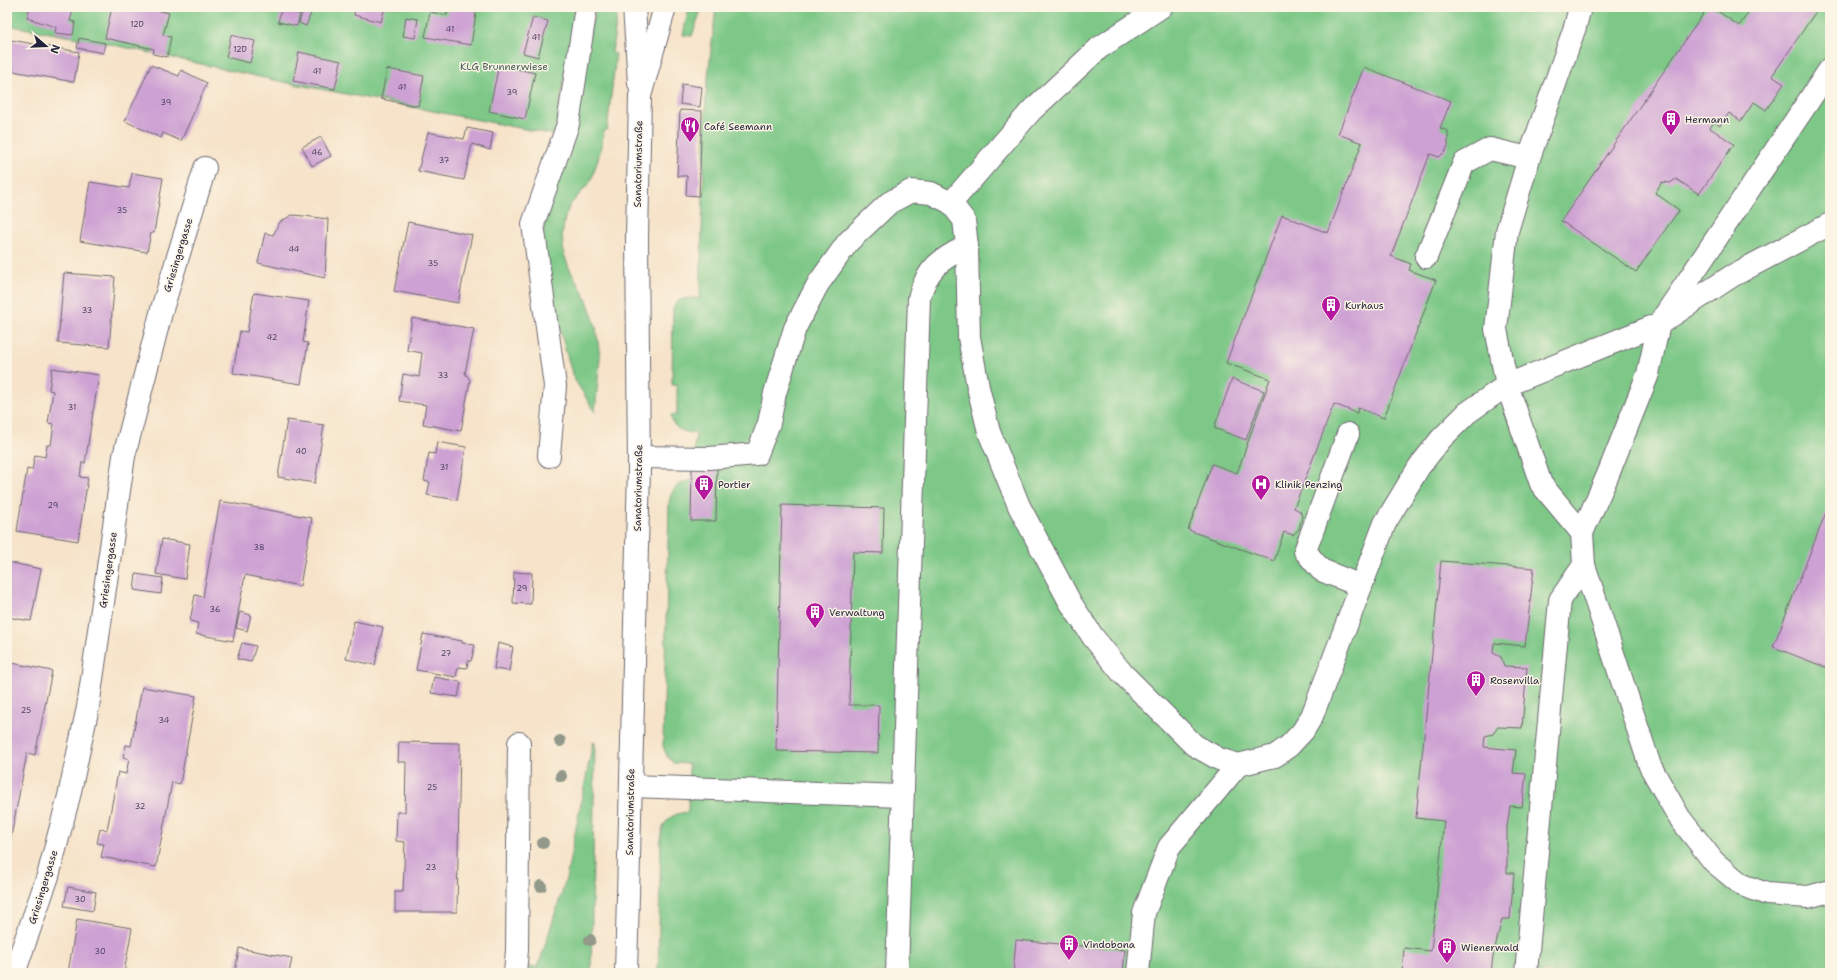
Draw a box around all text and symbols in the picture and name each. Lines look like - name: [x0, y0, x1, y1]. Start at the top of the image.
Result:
- house number: 12D: [130, 19, 144, 30]
- house number: 41: [446, 24, 454, 35]
- north arrow: [26, 26, 66, 66]
- house number: 41: [532, 32, 540, 43]
- text: N: [46, 43, 63, 56]
- house number: 12D: [233, 44, 247, 55]
- park label: KLG Brunnerwiese: [460, 60, 548, 73]
- house number: 41: [313, 66, 321, 77]
- house number: 41: [398, 82, 406, 93]
- house number: 39: [507, 87, 517, 98]
- house number: 39: [161, 97, 171, 108]
- building icon: Hermann: [1660, 108, 1682, 136]
- place label: Hermann: [1685, 113, 1729, 126]
- restaurant icon: Café Seemann: [679, 115, 701, 143]
- street label: Sanatoriumstraße: [631, 120, 645, 207]
- place label: Café Seemann: [704, 120, 772, 133]
- house number: 46: [311, 147, 323, 158]
- house number: 37: [439, 155, 450, 166]
- house number: 35: [117, 205, 127, 216]
- street label: Griesingergasse: [161, 216, 196, 294]
- house number: 44: [289, 244, 300, 255]
- house number: 35: [428, 258, 438, 269]
- building icon: Kurhaus: [1320, 294, 1342, 322]
- place label: Kurhaus: [1345, 299, 1384, 312]
- house number: 33: [82, 305, 92, 316]
- house number: 42: [267, 332, 278, 343]
- house number: 33: [438, 370, 448, 381]
- house number: 31: [68, 402, 76, 413]
- street label: Sanatoriumstraße: [631, 444, 645, 531]
- house number: 40: [295, 446, 307, 457]
- house number: 31: [440, 462, 448, 473]
- building icon: Portier: [693, 473, 715, 501]
- hospital icon: Klinik Penzing: [1250, 473, 1272, 501]
- place label: Portier: [718, 478, 751, 491]
- place label: Klinik Penzing: [1275, 478, 1342, 491]
- house number: 29: [48, 500, 58, 511]
- street label: Griesingergasse: [96, 531, 120, 609]
- house number: 38: [254, 542, 264, 553]
- house number: 29: [517, 583, 527, 594]
- building icon: Verwaltung: [804, 601, 826, 629]
- house number: 36: [210, 604, 221, 615]
- place label: Verwaltung: [829, 606, 885, 619]
- house number: 27: [441, 648, 452, 659]
- building icon: Rosenvilla: [1465, 669, 1487, 697]
- place label: Rosenvilla: [1490, 674, 1540, 687]
- house number: 25: [21, 705, 31, 716]
- house number: 34: [159, 715, 170, 726]
- street label: Sanatoriumstraße: [623, 768, 637, 855]
- house number: 25: [427, 782, 437, 793]
- house number: 32: [135, 801, 146, 812]
- street label: Griesingergasse: [26, 848, 61, 926]
- house number: 23: [426, 862, 436, 873]
- house number: 30: [74, 894, 86, 905]
- building icon: Vindobona: [1058, 933, 1080, 961]
- building icon: Wienerwald: [1436, 936, 1458, 964]
- place label: Vindobona: [1083, 938, 1136, 951]
- place label: Wienerwald: [1461, 941, 1520, 954]
- house number: 30: [94, 946, 106, 957]

